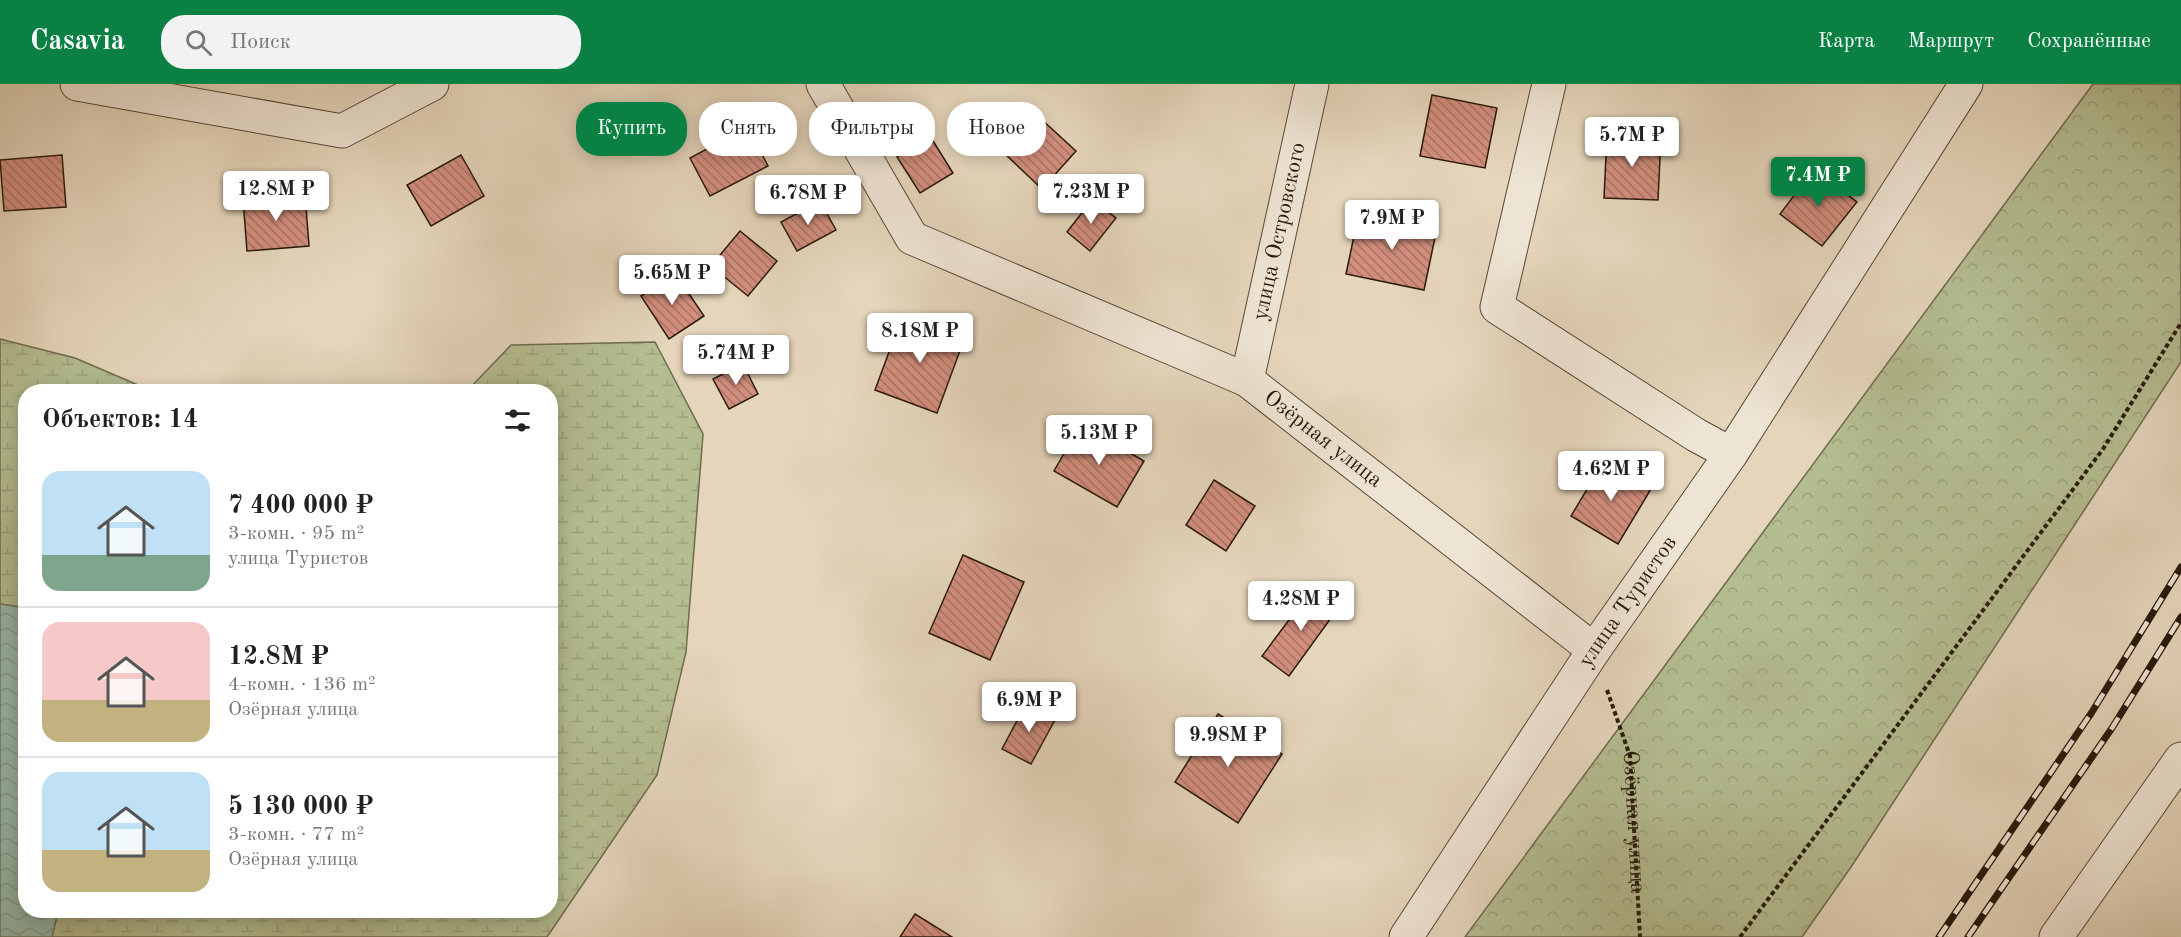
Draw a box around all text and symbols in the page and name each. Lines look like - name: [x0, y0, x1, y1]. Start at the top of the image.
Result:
- search box: [161, 15, 581, 69]
- icon: search: [182, 26, 215, 59]
- text: Casavia: [30, 28, 125, 56]
- text: Поиск: [230, 31, 291, 53]
- text: Карта: [1818, 31, 1875, 52]
- text: Маршрут: [1908, 31, 1994, 52]
- text: Сохранённые: [2027, 31, 2151, 52]
- chip: Купить: [576, 102, 687, 156]
- chip: Снять: [699, 102, 797, 156]
- chip: Фильтры: [809, 102, 935, 156]
- chip: Новое: [947, 102, 1046, 156]
- pin: 5.7M ₽: [1583, 117, 1681, 168]
- text: 5.7M ₽: [1599, 126, 1665, 146]
- street label: улица Островского: [1249, 140, 1310, 323]
- pin: 7.4M ₽: [1769, 157, 1867, 208]
- text: 7.4M ₽: [1785, 166, 1851, 186]
- pin: 12.8M ₽: [221, 171, 331, 222]
- pin: 7.23M ₽: [1036, 174, 1146, 225]
- pin: 6.78M ₽: [753, 175, 863, 226]
- text: 12.8M ₽: [237, 180, 315, 200]
- text: 7.23M ₽: [1052, 183, 1130, 203]
- text: 6.78M ₽: [769, 184, 847, 204]
- pin: 7.9M ₽: [1343, 200, 1441, 251]
- text: 7.9M ₽: [1359, 209, 1425, 229]
- pin: 5.65M ₽: [617, 255, 727, 306]
- text: 5.65M ₽: [633, 264, 711, 284]
- pin: 8.18M ₽: [865, 313, 975, 364]
- text: 8.18M ₽: [881, 322, 959, 342]
- pin: 5.74M ₽: [681, 335, 791, 386]
- text: 5.74M ₽: [697, 344, 775, 364]
- street label: Озёрная улица: [1260, 386, 1386, 492]
- icon: filters: [501, 404, 534, 437]
- text: Объектов: 14: [42, 407, 198, 433]
- pin: 5.13M ₽: [1044, 415, 1154, 466]
- text: 5.13M ₽: [1060, 424, 1138, 444]
- pin: 4.62M ₽: [1556, 451, 1666, 502]
- text: 4.62M ₽: [1572, 460, 1650, 480]
- text: 7 400 000 ₽: [228, 493, 374, 519]
- icon: home: [90, 495, 162, 567]
- text: 3-комн. · 95 m²: [228, 524, 364, 544]
- street label: улица Туристов: [1575, 532, 1681, 671]
- text: улица Туристов: [228, 549, 368, 569]
- pin: 4.28M ₽: [1246, 581, 1356, 632]
- text: 4.28M ₽: [1262, 590, 1340, 610]
- text: 12.8M ₽: [228, 644, 329, 670]
- icon: home: [90, 646, 162, 718]
- text: 4-комн. · 136 m²: [228, 675, 376, 695]
- pin: 6.9M ₽: [980, 682, 1078, 733]
- text: 6.9M ₽: [996, 691, 1062, 711]
- text: Озёрная улица: [228, 700, 358, 720]
- pin: 9.98M ₽: [1173, 717, 1283, 768]
- text: 9.98M ₽: [1189, 726, 1267, 746]
- street label: Озёрная улица: [1619, 750, 1649, 894]
- text: 5 130 000 ₽: [228, 794, 374, 820]
- icon: home: [90, 796, 162, 868]
- text: 3-комн. · 77 m²: [228, 825, 364, 845]
- text: Озёрная улица: [228, 850, 358, 870]

